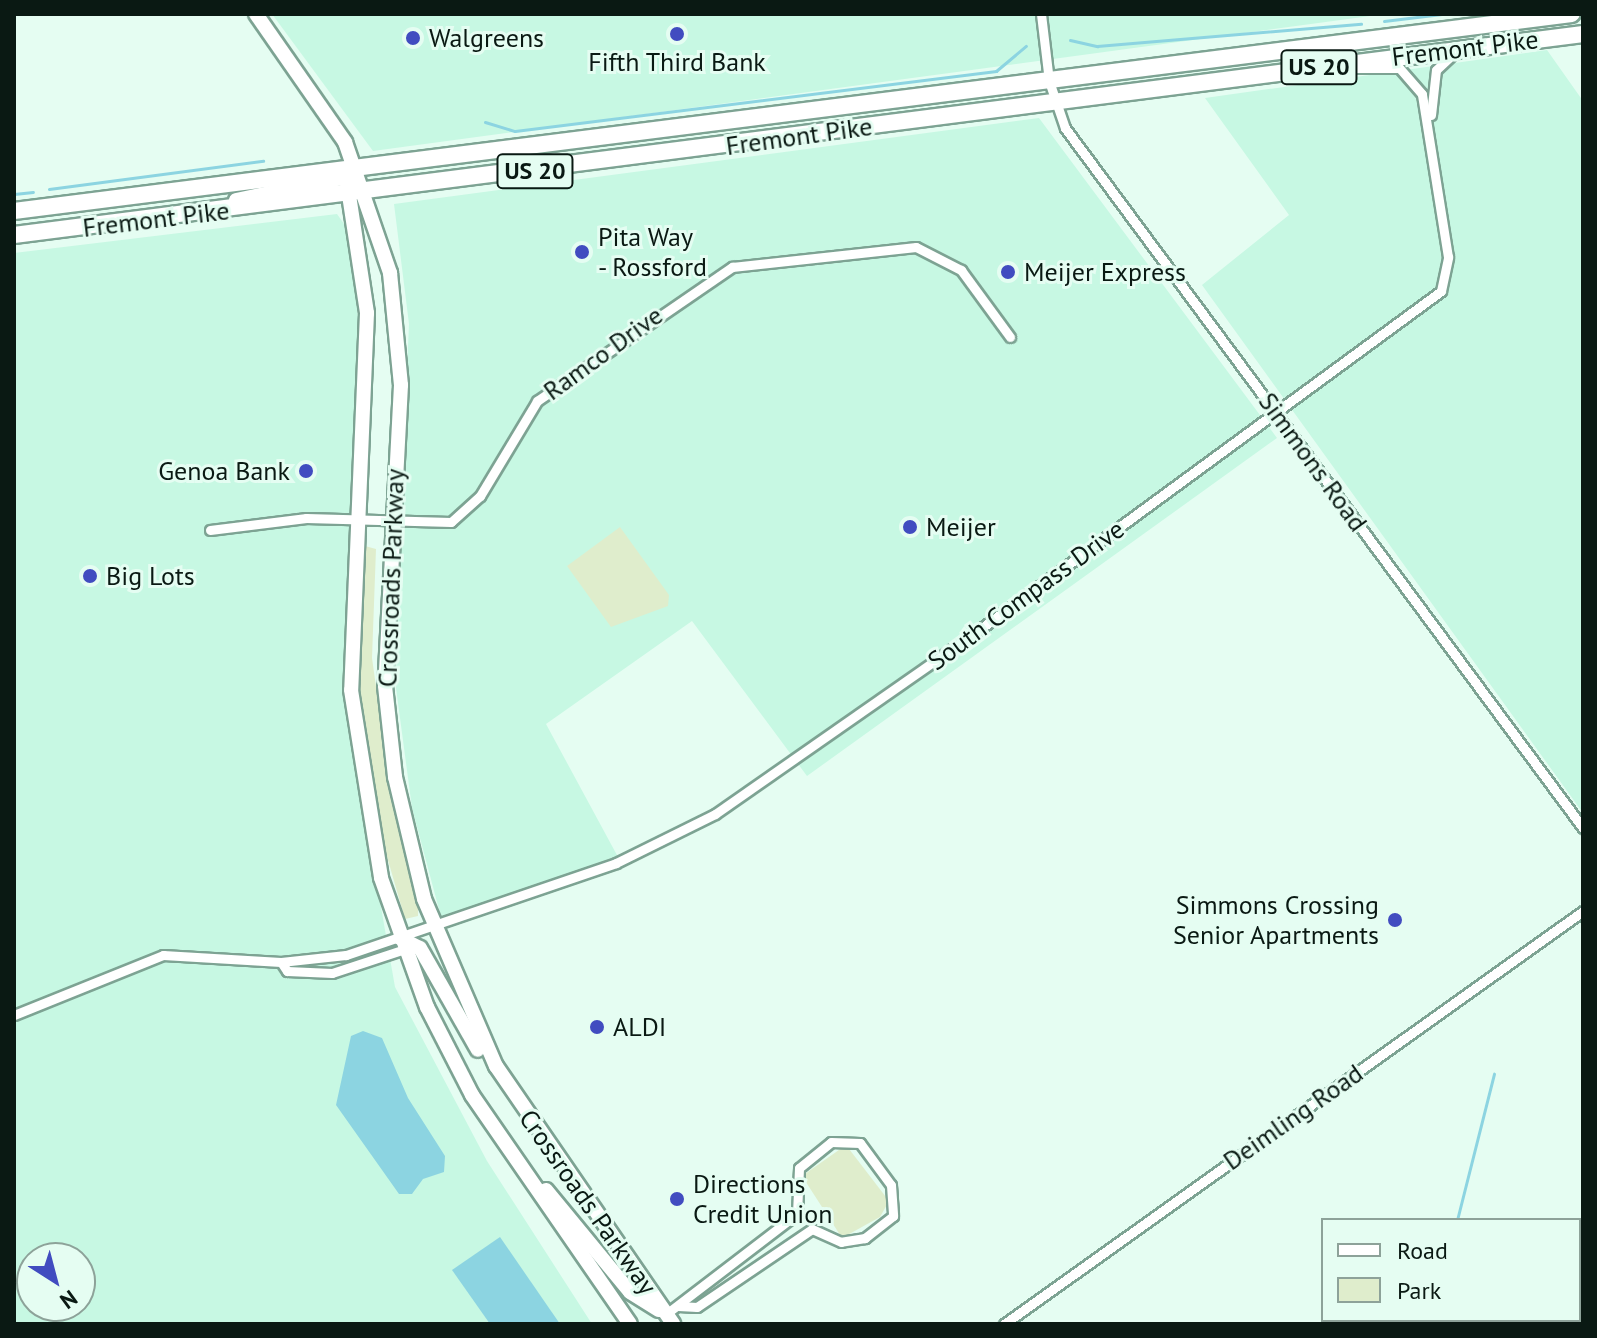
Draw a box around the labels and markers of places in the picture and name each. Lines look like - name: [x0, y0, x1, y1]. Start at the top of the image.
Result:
- place label: Walgreens: [429, 22, 544, 54]
- marker: Fifth Third Bank: [668, 25, 686, 43]
- marker: Walgreens: [404, 29, 422, 47]
- place label: Fifth Third Bank: [588, 46, 766, 78]
- place label: Pita Way - Rossford: [598, 221, 709, 282]
- marker: Pita Way - Rossford: [573, 243, 591, 261]
- place label: Meijer Express: [1024, 256, 1186, 288]
- marker: Meijer Express: [999, 263, 1017, 281]
- place label: Genoa Bank: [158, 455, 290, 487]
- marker: Genoa Bank: [297, 462, 315, 480]
- place label: Meijer: [926, 511, 996, 543]
- marker: Meijer: [901, 518, 919, 536]
- place label: Big Lots: [106, 560, 195, 592]
- marker: Big Lots: [81, 567, 99, 585]
- place label: Simmons Crossing Senior Apartments: [1172, 889, 1379, 950]
- marker: Simmons Crossing Senior Apartments: [1386, 911, 1404, 929]
- place label: ALDI: [613, 1011, 666, 1043]
- marker: ALDI: [588, 1018, 606, 1036]
- place label: Directions Credit Union: [693, 1168, 832, 1230]
- marker: Directions Credit Union: [668, 1190, 686, 1208]

